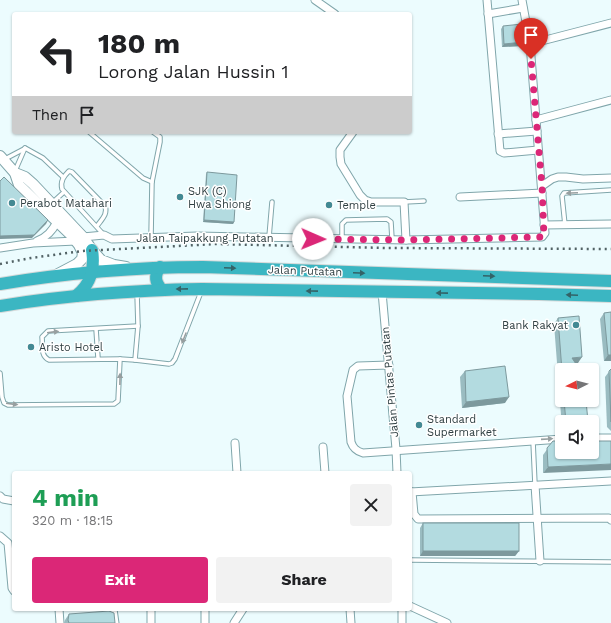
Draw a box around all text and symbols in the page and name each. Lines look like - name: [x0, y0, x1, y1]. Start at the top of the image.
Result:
- pin: [514, 18, 548, 59]
- icon: arrive: [520, 24, 542, 46]
- text: 180 m: [98, 27, 180, 60]
- icon: left: [32, 28, 84, 80]
- text: Lorong Jalan Hussin 1: [98, 61, 288, 82]
- icon: arrive: [76, 104, 98, 126]
- text: Then: [32, 106, 68, 124]
- place label: SJK (C) Hwa Shiong: [188, 185, 251, 211]
- one-way arrow: [566, 189, 578, 196]
- marker: SJK (C) Hwa Shiong: [175, 192, 185, 202]
- place label: Perabot Matahari: [20, 197, 112, 210]
- marker: Perabot Matahari: [7, 198, 17, 208]
- place label: Temple: [337, 199, 376, 212]
- marker: Temple: [324, 200, 334, 210]
- position arrow: [292, 218, 334, 260]
- street label: Jalan Taipakkung Putatan: [136, 232, 274, 245]
- street label: Jalan Putatan: [268, 263, 342, 279]
- one-way arrow: [224, 265, 237, 271]
- one-way arrow: [353, 269, 365, 276]
- one-way arrow: [483, 273, 496, 279]
- one-way arrow: [175, 286, 188, 292]
- one-way arrow: [306, 287, 318, 294]
- one-way arrow: [436, 289, 448, 296]
- one-way arrow: [565, 292, 578, 298]
- place label: Bank Rakyat: [502, 319, 568, 332]
- marker: Bank Rakyat: [571, 320, 581, 330]
- street label: Jalan Pintas Putatan: [379, 326, 401, 438]
- one-way arrow: [47, 328, 59, 335]
- one-way arrow: [180, 333, 186, 345]
- place label: Aristo Hotel: [39, 341, 104, 354]
- marker: Aristo Hotel: [26, 342, 36, 352]
- north arrow: [555, 363, 599, 407]
- map controls: [555, 363, 599, 459]
- one-way arrow: [116, 373, 123, 385]
- one-way arrow: [5, 401, 18, 408]
- place label: Standard Supermarket: [427, 413, 497, 439]
- button: sound: [555, 415, 599, 459]
- marker: Standard Supermarket: [414, 420, 424, 430]
- one-way arrow: [541, 436, 553, 443]
- text: 4 min: [32, 484, 99, 512]
- button: close: [350, 484, 392, 526]
- text: 320 m · 18:15: [32, 513, 113, 528]
- button: Exit: [32, 557, 208, 603]
- button: Share: [216, 557, 392, 603]

